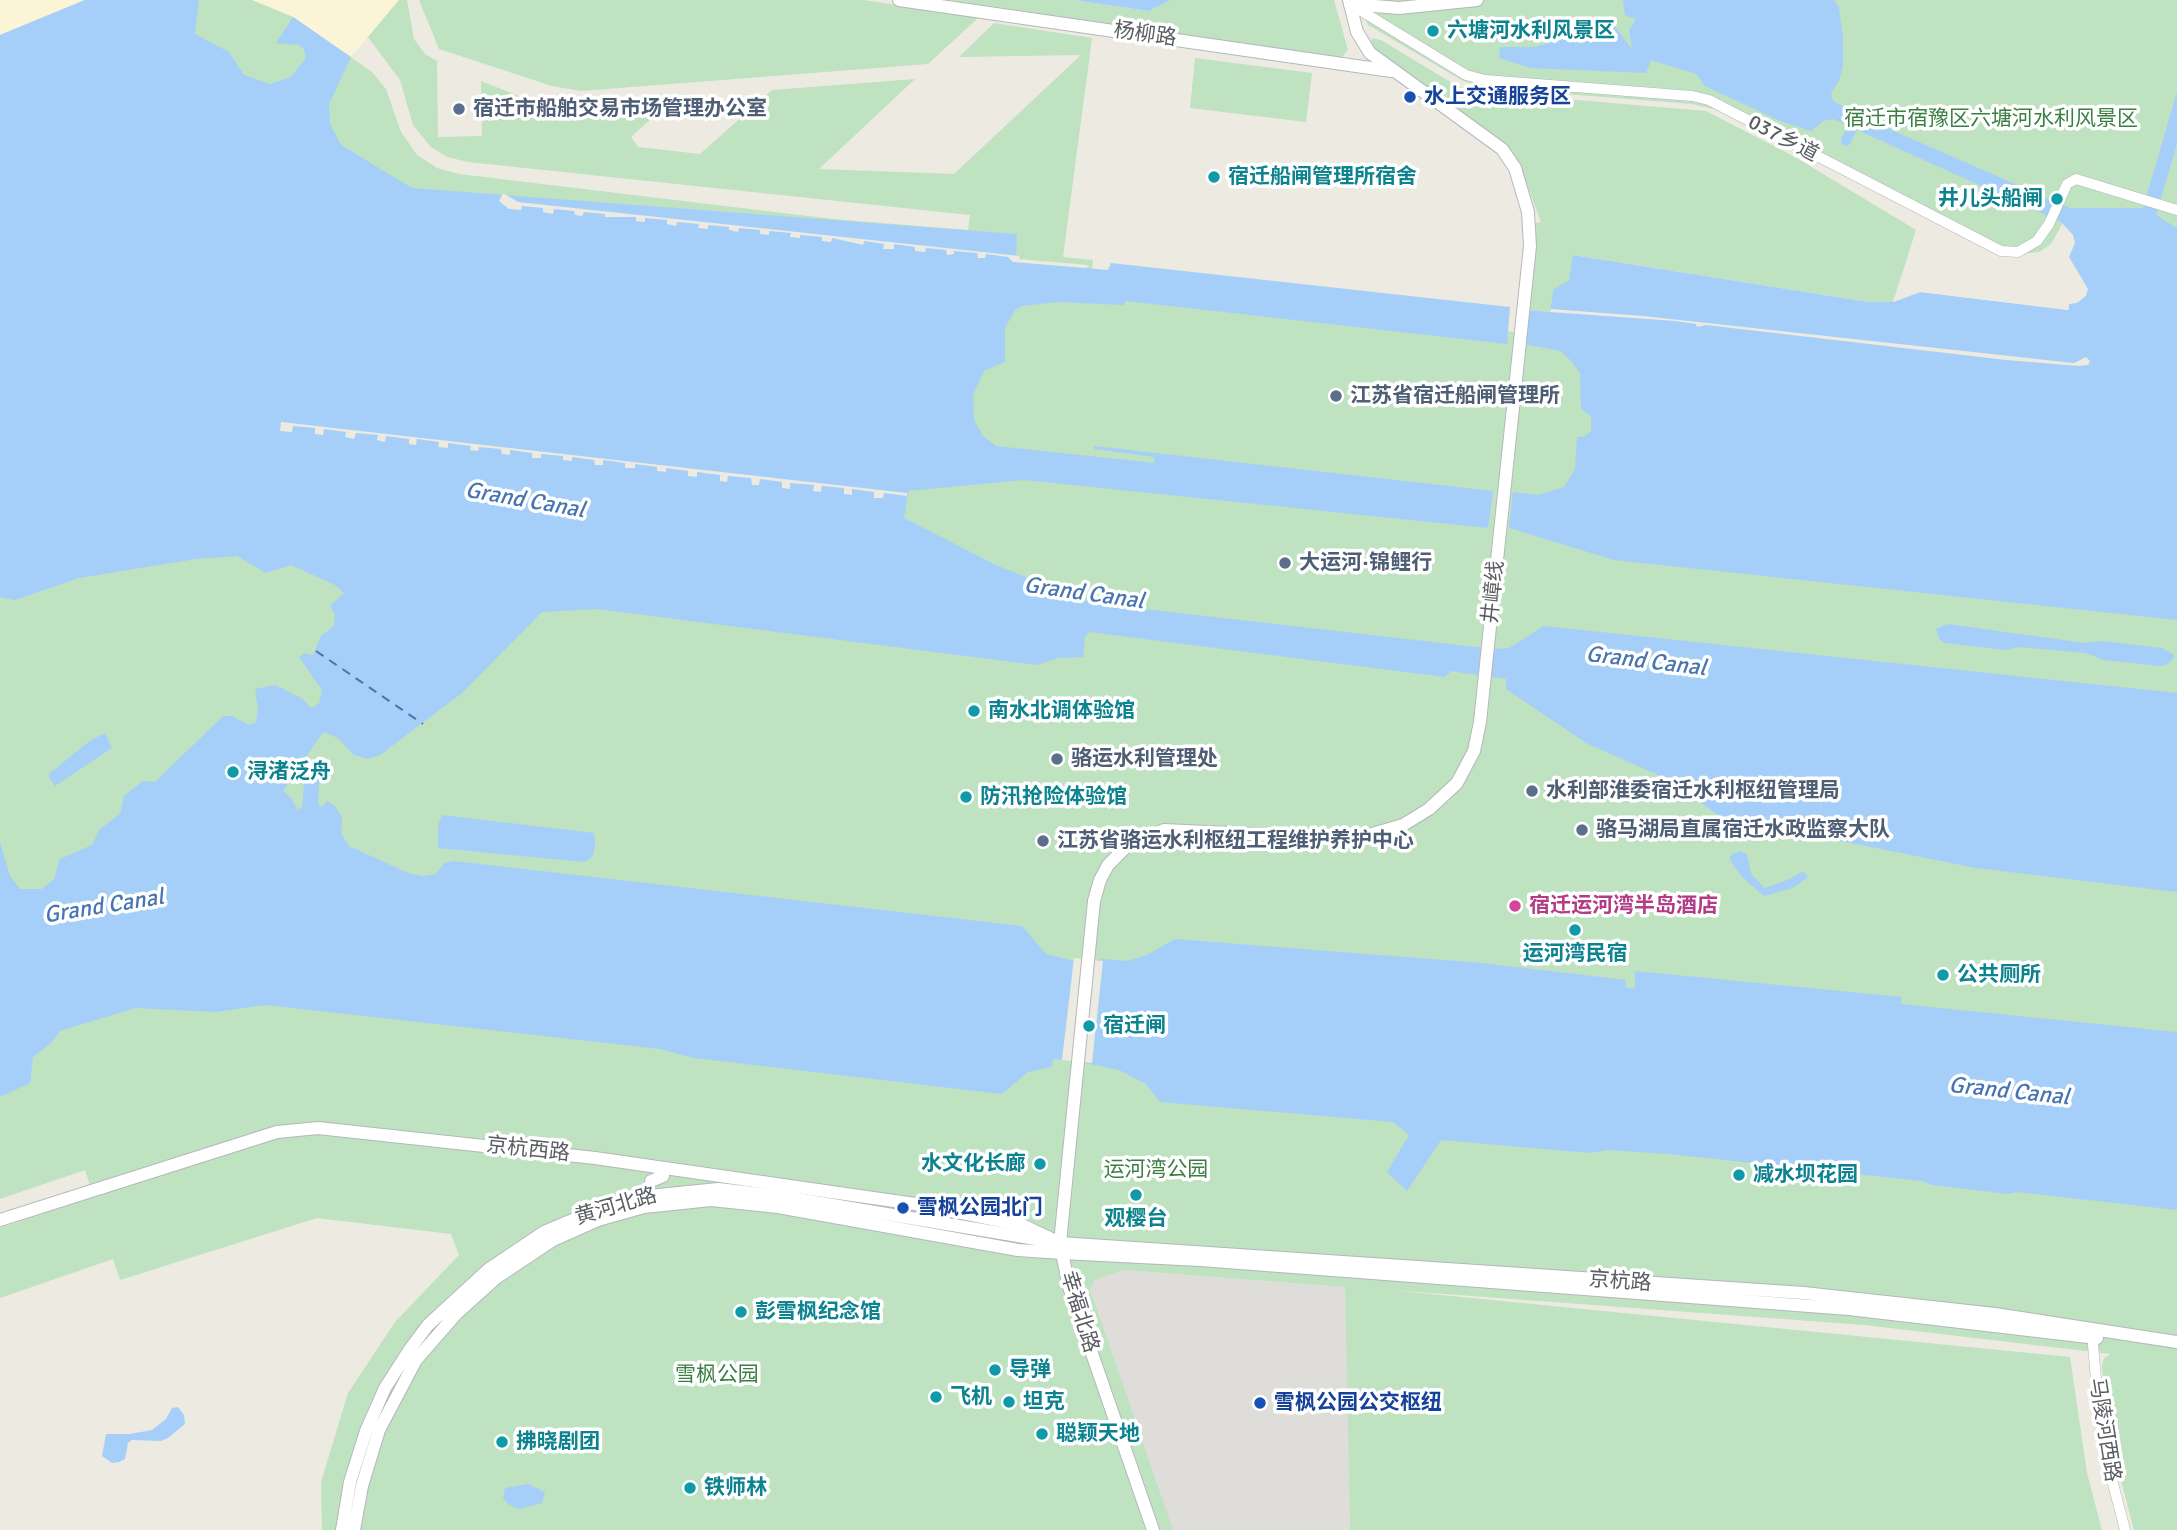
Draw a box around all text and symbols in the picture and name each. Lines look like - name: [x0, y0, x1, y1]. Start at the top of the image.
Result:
- street label: 杨柳路: [1112, 18, 1178, 52]
- place label: 六塘河水利风景区: [1447, 18, 1615, 44]
- marker: 六塘河水利风景区: [1425, 23, 1441, 39]
- place label: 水上交通服务区: [1424, 84, 1571, 110]
- marker: 水上交通服务区: [1402, 89, 1418, 105]
- place label: 宿迁市船舶交易市场管理办公室: [473, 96, 767, 122]
- marker: 宿迁市船舶交易市场管理办公室: [451, 101, 467, 117]
- park label: 宿迁市宿豫区六塘河水利风景区: [1844, 106, 2138, 132]
- street label: 037乡道: [1744, 110, 1822, 168]
- place label: 宿迁船闸管理所宿舍: [1228, 164, 1417, 190]
- marker: 宿迁船闸管理所宿舍: [1206, 169, 1222, 185]
- place label: 井儿头船闸: [1938, 186, 2043, 212]
- marker: 井儿头船闸: [2049, 191, 2065, 207]
- place label: 江苏省宿迁船闸管理所: [1350, 383, 1560, 409]
- marker: 江苏省宿迁船闸管理所: [1328, 388, 1344, 404]
- water label: Grand Canal: [463, 477, 587, 525]
- place label: 大运河·锦鲤行: [1299, 550, 1432, 576]
- marker: 大运河·锦鲤行: [1277, 555, 1293, 571]
- street label: 井嶂线: [1478, 559, 1510, 625]
- water label: Grand Canal: [1022, 572, 1146, 616]
- water label: Grand Canal: [1584, 641, 1708, 683]
- place label: 南水北调体验馆: [988, 698, 1135, 724]
- marker: 南水北调体验馆: [966, 703, 982, 719]
- place label: 骆运水利管理处: [1071, 746, 1218, 772]
- marker: 骆运水利管理处: [1049, 751, 1065, 767]
- place label: 浔渚泛舟: [247, 759, 331, 785]
- marker: 浔渚泛舟: [225, 764, 241, 780]
- place label: 水利部淮委宿迁水利枢纽管理局: [1546, 778, 1840, 804]
- marker: 水利部淮委宿迁水利枢纽管理局: [1524, 783, 1540, 799]
- place label: 防汛抢险体验馆: [980, 784, 1127, 810]
- marker: 防汛抢险体验馆: [958, 789, 974, 805]
- place label: 骆马湖局直属宿迁水政监察大队: [1596, 817, 1890, 843]
- marker: 骆马湖局直属宿迁水政监察大队: [1574, 822, 1590, 838]
- place label: 江苏省骆运水利枢纽工程维护养护中心: [1057, 828, 1414, 854]
- marker: 江苏省骆运水利枢纽工程维护养护中心: [1035, 833, 1051, 849]
- water label: Grand Canal: [42, 884, 166, 930]
- place label: 宿迁运河湾半岛酒店: [1529, 893, 1718, 919]
- marker: 宿迁运河湾半岛酒店: [1507, 898, 1523, 914]
- marker: 运河湾民宿: [1567, 922, 1583, 938]
- place label: 运河湾民宿: [1523, 941, 1627, 967]
- place label: 公共厕所: [1957, 962, 2041, 988]
- marker: 公共厕所: [1935, 967, 1951, 983]
- place label: 宿迁闸: [1103, 1013, 1166, 1039]
- marker: 宿迁闸: [1081, 1018, 1097, 1034]
- water label: Grand Canal: [1947, 1072, 2071, 1112]
- street label: 京杭西路: [485, 1133, 571, 1167]
- place label: 水文化长廊: [921, 1151, 1026, 1177]
- marker: 水文化长廊: [1032, 1156, 1048, 1172]
- park label: 运河湾公园: [1104, 1157, 1208, 1183]
- place label: 减水坝花园: [1753, 1162, 1858, 1188]
- marker: 减水坝花园: [1731, 1167, 1747, 1183]
- street label: 黄河北路: [572, 1183, 660, 1231]
- marker: 观樱台: [1128, 1187, 1144, 1203]
- place label: 雪枫公园北门: [917, 1195, 1043, 1221]
- marker: 雪枫公园北门: [895, 1200, 911, 1216]
- place label: 观樱台: [1105, 1206, 1167, 1232]
- street label: 京杭路: [1588, 1267, 1652, 1297]
- street label: 幸福北路: [1055, 1268, 1103, 1356]
- place label: 彭雪枫纪念馆: [755, 1299, 881, 1325]
- marker: 彭雪枫纪念馆: [733, 1304, 749, 1320]
- place label: 导弹: [1009, 1357, 1051, 1383]
- park label: 雪枫公园: [675, 1362, 759, 1388]
- marker: 导弹: [987, 1362, 1003, 1378]
- street label: 马陵河西路: [2083, 1376, 2125, 1484]
- place label: 飞机: [950, 1384, 992, 1410]
- marker: 飞机: [928, 1389, 944, 1405]
- place label: 坦克: [1023, 1389, 1065, 1415]
- place label: 雪枫公园公交枢纽: [1274, 1390, 1442, 1416]
- marker: 坦克: [1001, 1394, 1017, 1410]
- marker: 雪枫公园公交枢纽: [1252, 1395, 1268, 1411]
- place label: 聪颖天地: [1056, 1421, 1140, 1447]
- marker: 聪颖天地: [1034, 1426, 1050, 1442]
- place label: 拂晓剧团: [516, 1429, 600, 1455]
- marker: 拂晓剧团: [494, 1434, 510, 1450]
- place label: 铁师林: [704, 1475, 767, 1501]
- marker: 铁师林: [682, 1480, 698, 1496]

